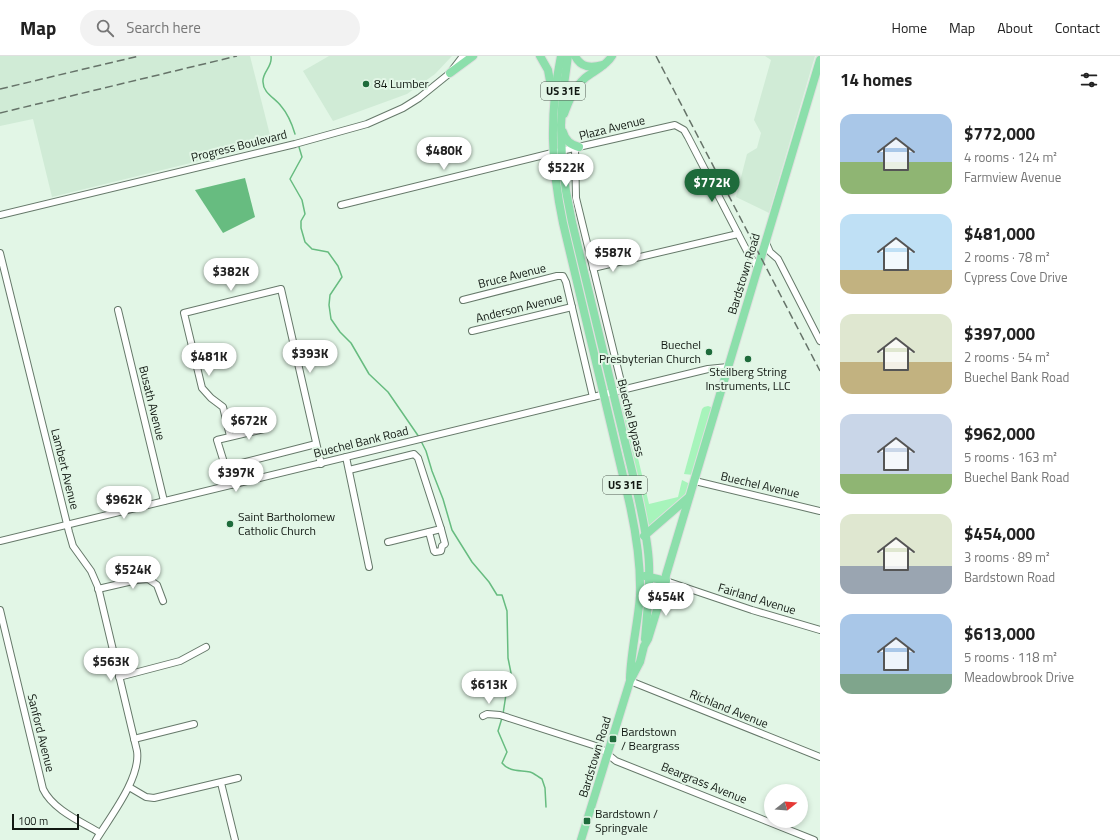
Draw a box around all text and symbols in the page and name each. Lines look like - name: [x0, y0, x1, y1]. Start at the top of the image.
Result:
- search box: [80, 10, 360, 46]
- text: Map: [20, 13, 56, 42]
- text: Search here: [126, 16, 201, 39]
- icon: search: [94, 17, 116, 39]
- text: Home: [892, 17, 927, 38]
- text: Map: [949, 17, 975, 38]
- text: About: [997, 17, 1033, 38]
- text: Contact: [1055, 17, 1100, 38]
- text: 14 homes: [840, 67, 912, 93]
- icon: filters: [1078, 69, 1100, 91]
- place label: 84 Lumber: [374, 74, 429, 93]
- marker: 84 Lumber: [361, 79, 371, 89]
- road number: US 31E: [541, 82, 585, 100]
- street label: Plaza Avenue: [577, 110, 647, 145]
- text: $772,000: [964, 121, 1035, 147]
- street label: Progress Boulevard: [189, 124, 289, 167]
- icon: home: [872, 130, 920, 178]
- pin: $480K: [416, 137, 472, 171]
- text: $480K: [426, 140, 462, 160]
- text: 4 rooms · 124 m²: [964, 147, 1057, 167]
- pin: $522K: [538, 154, 594, 188]
- text: $522K: [548, 157, 584, 177]
- text: Farmview Avenue: [964, 167, 1061, 187]
- pin: $772K: [684, 169, 740, 203]
- text: $772K: [694, 172, 730, 192]
- text: $481,000: [964, 221, 1035, 247]
- icon: home: [872, 230, 920, 278]
- street label: Bardstown Road: [722, 231, 765, 317]
- pin: $587K: [585, 239, 641, 273]
- text: $587K: [595, 242, 631, 262]
- text: 2 rooms · 78 m²: [964, 247, 1050, 267]
- pin: $382K: [203, 258, 259, 292]
- street label: Bruce Avenue: [476, 258, 548, 293]
- text: $382K: [213, 261, 249, 281]
- text: Cypress Cove Drive: [964, 267, 1068, 287]
- street label: Anderson Avenue: [474, 288, 564, 327]
- text: $397,000: [964, 321, 1035, 347]
- icon: home: [872, 330, 920, 378]
- place label: Buechel Presbyterian Church: [599, 335, 701, 368]
- pin: $393K: [282, 340, 338, 374]
- pin: $481K: [181, 343, 237, 377]
- text: $393K: [292, 343, 328, 363]
- text: $481K: [191, 346, 227, 366]
- marker: Buechel Presbyterian Church: [704, 347, 714, 357]
- text: 2 rooms · 54 m²: [964, 347, 1050, 367]
- marker: Steilberg String Instruments, LLC: [743, 354, 753, 364]
- place label: Steilberg String Instruments, LLC: [705, 362, 791, 395]
- street label: Busath Avenue: [134, 364, 171, 442]
- text: Buechel Bank Road: [964, 367, 1069, 387]
- street label: Buechel Bypass: [613, 377, 650, 459]
- pin: $672K: [221, 407, 277, 441]
- text: $672K: [231, 410, 267, 430]
- street label: Buechel Bank Road: [311, 421, 410, 462]
- text: $962,000: [964, 421, 1035, 447]
- street label: Lambert Avenue: [46, 426, 85, 511]
- icon: home: [872, 430, 920, 478]
- text: 5 rooms · 163 m²: [964, 447, 1057, 467]
- pin: $397K: [208, 459, 264, 493]
- text: $397K: [218, 462, 254, 482]
- street label: Buechel Avenue: [719, 466, 801, 503]
- text: Buechel Bank Road: [964, 467, 1069, 487]
- road number: US 31E: [603, 476, 647, 494]
- pin: $962K: [96, 486, 152, 520]
- text: $962K: [106, 489, 142, 509]
- place label: Saint Bartholomew Catholic Church: [238, 507, 335, 540]
- marker: Saint Bartholomew Catholic Church: [225, 519, 235, 529]
- text: $454,000: [964, 521, 1035, 547]
- icon: home: [872, 530, 920, 578]
- text: 3 rooms · 89 m²: [964, 547, 1050, 567]
- pin: $524K: [105, 556, 161, 590]
- text: $524K: [115, 559, 151, 579]
- text: Bardstown Road: [964, 567, 1055, 587]
- street label: Fairland Avenue: [716, 578, 798, 619]
- pin: $454K: [638, 583, 694, 617]
- text: $454K: [648, 586, 684, 606]
- text: $613,000: [964, 621, 1035, 647]
- icon: home: [872, 630, 920, 678]
- text: 5 rooms · 118 m²: [964, 647, 1057, 667]
- pin: $563K: [83, 648, 139, 682]
- text: $563K: [93, 651, 129, 671]
- text: Meadowbrook Drive: [964, 667, 1074, 687]
- pin: $613K: [461, 671, 517, 705]
- text: $613K: [471, 674, 507, 694]
- street label: Richland Avenue: [687, 684, 771, 733]
- street label: Sanford Avenue: [23, 692, 60, 774]
- street label: Bardstown Road: [573, 714, 616, 800]
- place label: Bardstown / Beargrass: [621, 722, 680, 755]
- marker: Bardstown / Beargrass: [608, 734, 618, 744]
- street label: Beargrass Avenue: [658, 757, 750, 808]
- north arrow: [764, 784, 808, 828]
- map controls: [764, 784, 808, 828]
- place label: Bardstown / Springvale: [595, 804, 658, 837]
- scale bar: [12, 812, 79, 831]
- text: 100 m: [18, 813, 48, 829]
- marker: Bardstown / Springvale: [582, 816, 592, 826]

